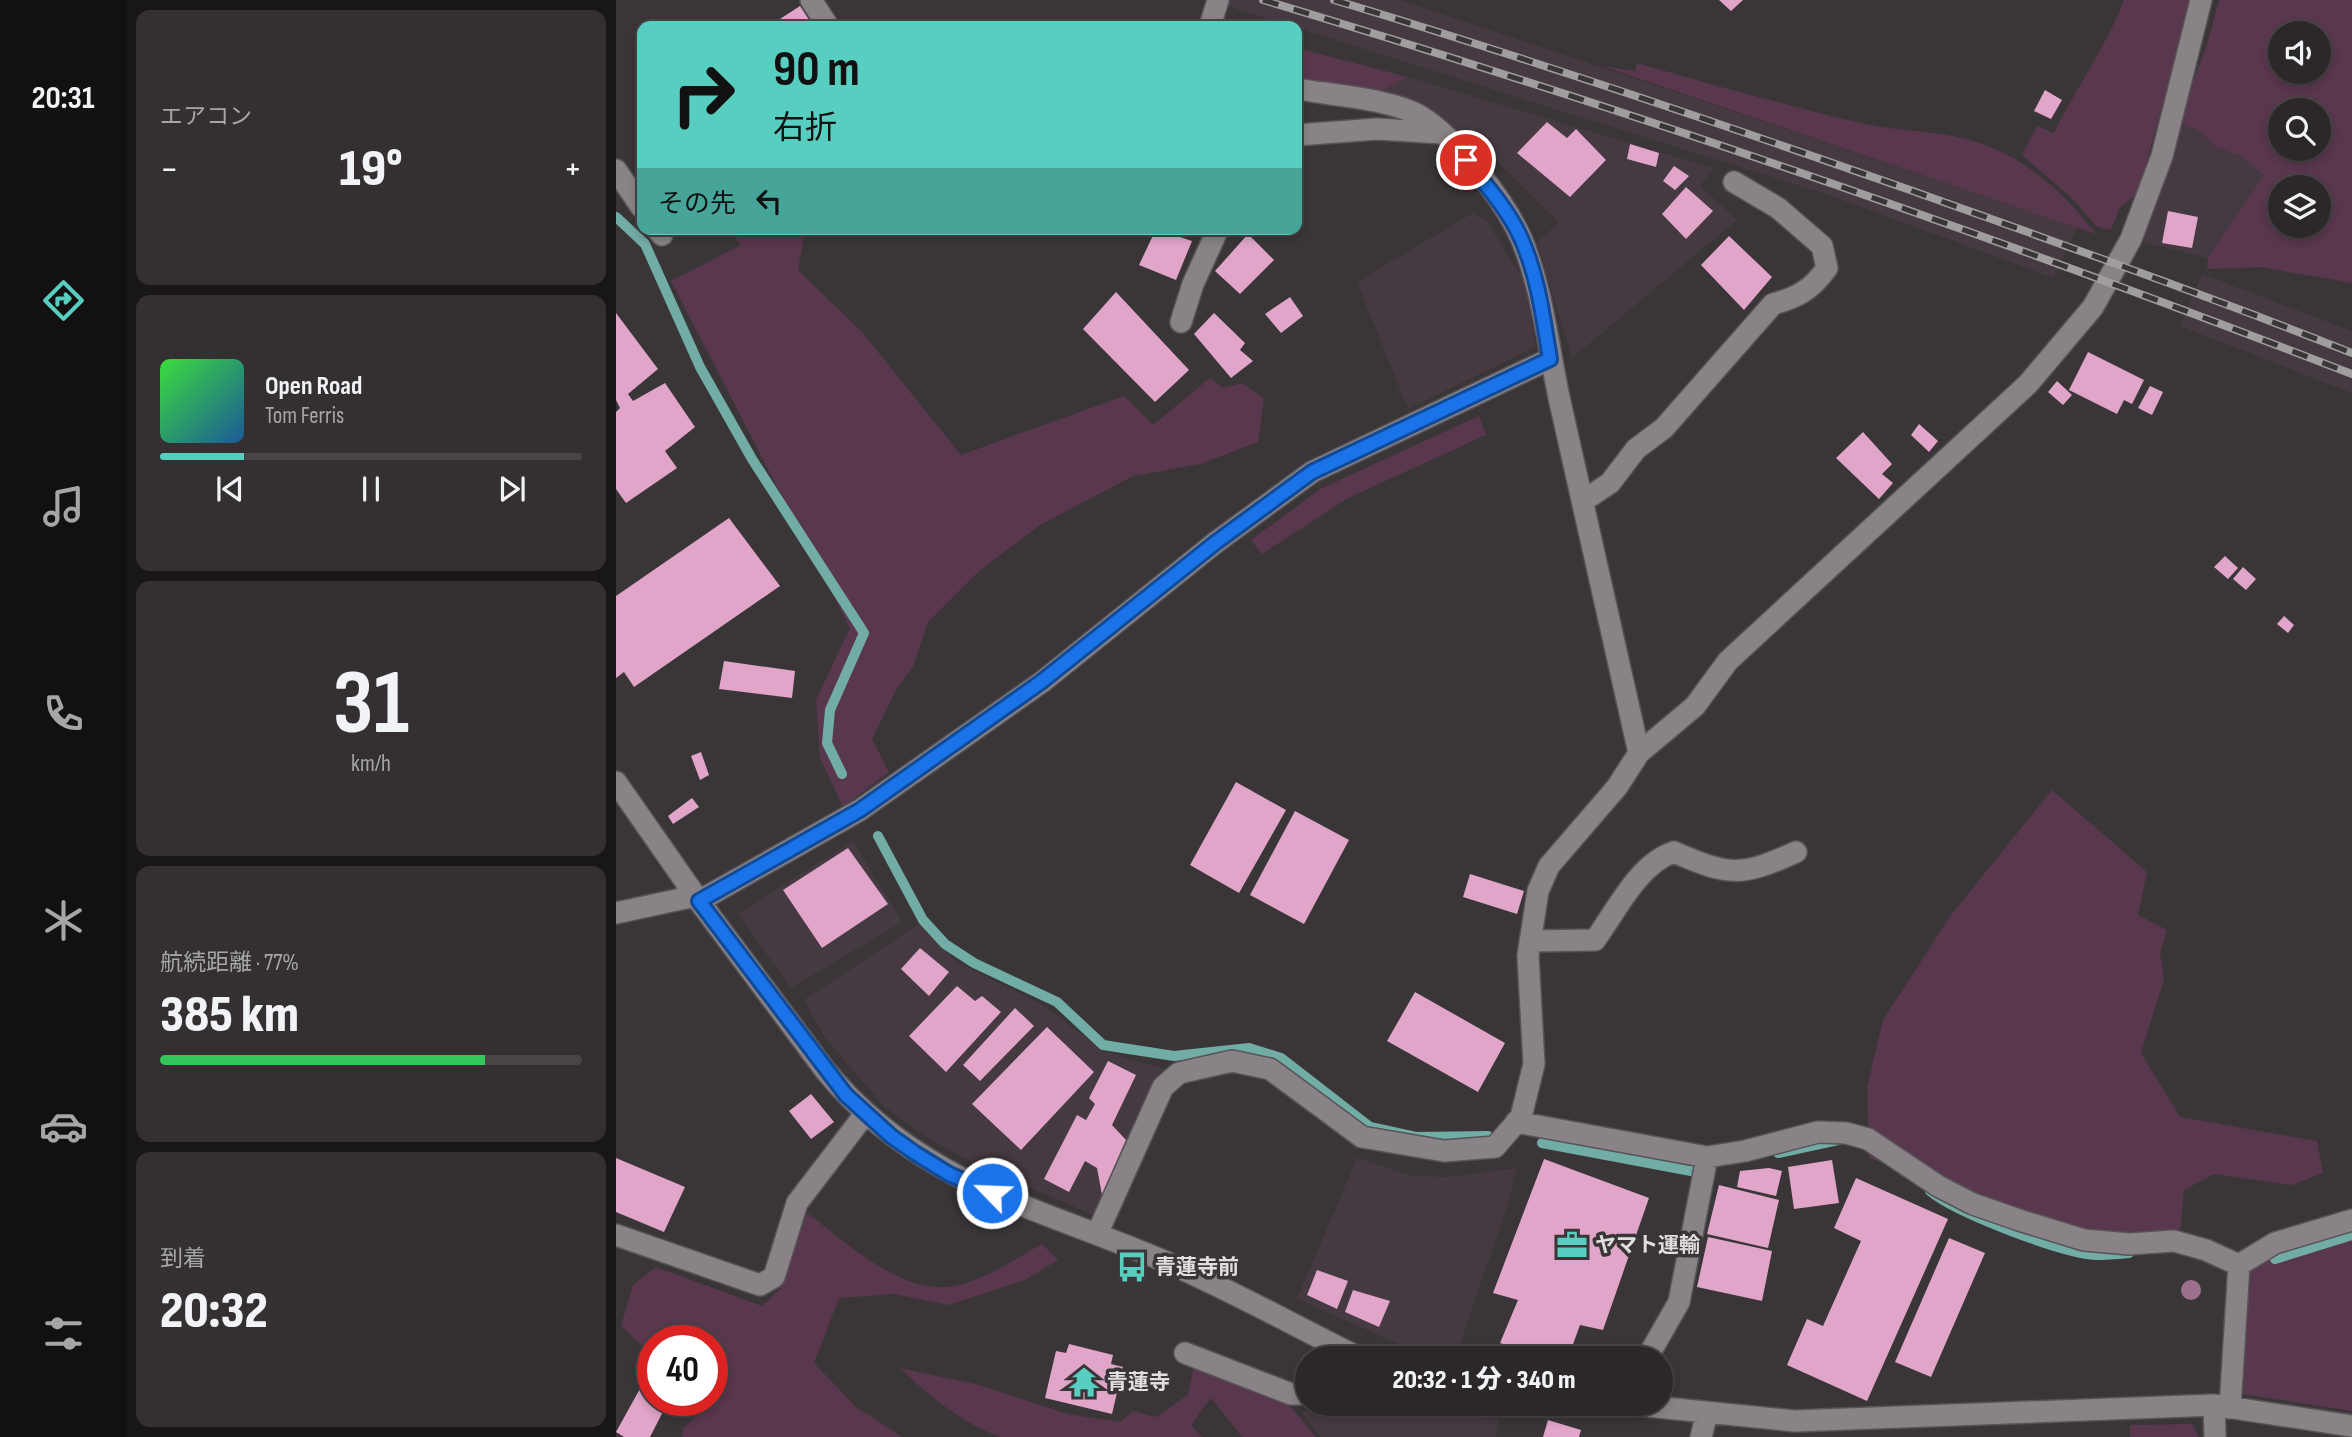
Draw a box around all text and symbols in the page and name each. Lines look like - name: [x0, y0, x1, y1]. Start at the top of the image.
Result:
- map controls: [2268, 21, 2331, 238]
- button: sound: [2268, 21, 2331, 84]
- text: 90 m: [773, 41, 860, 100]
- icon: right: [658, 49, 749, 140]
- text: 20:31: [32, 79, 94, 118]
- button: search: [2268, 98, 2331, 161]
- text: エアコン: [160, 103, 252, 131]
- text: 右折: [773, 109, 837, 148]
- pin: [1436, 130, 1496, 190]
- text: 19°: [339, 138, 403, 201]
- icon: arrive: [1447, 141, 1485, 179]
- text: −: [160, 147, 179, 192]
- text: +: [563, 147, 582, 192]
- button: layers: [2268, 175, 2331, 238]
- icon: left: [750, 182, 788, 220]
- text: その先: [658, 189, 736, 220]
- icon: directions: [39, 276, 88, 325]
- text: Open Road: [265, 371, 362, 402]
- text: Tom Ferris: [265, 402, 344, 430]
- icon: previous: [211, 470, 249, 508]
- icon: pause: [352, 470, 390, 508]
- icon: next: [493, 470, 531, 508]
- icon: music: [39, 482, 88, 531]
- text: 31: [333, 650, 409, 759]
- icon: phone: [39, 689, 88, 738]
- text: km/h: [351, 750, 391, 778]
- icon: climate: [39, 896, 88, 945]
- text: 航続距離 · 77%: [160, 949, 299, 977]
- text: 385 km: [160, 984, 299, 1047]
- icon: car: [39, 1102, 88, 1151]
- position arrow: [955, 1156, 1029, 1230]
- office icon: ヤマト運輸: [1555, 1228, 1589, 1262]
- place label: ヤマト運輸: [1595, 1233, 1700, 1258]
- text: 到着: [160, 1245, 206, 1273]
- bus stop icon: 青蓮寺前: [1115, 1250, 1149, 1284]
- place label: 青蓮寺前: [1155, 1255, 1239, 1280]
- text: 20:32: [160, 1280, 268, 1343]
- icon: filters: [39, 1309, 88, 1358]
- speed limit sign: 40: [637, 1325, 728, 1416]
- temple icon: 青蓮寺: [1067, 1365, 1101, 1399]
- text: 20:32 · 1 分 · 340 m: [1393, 1365, 1575, 1396]
- place label: 青蓮寺: [1107, 1370, 1170, 1395]

